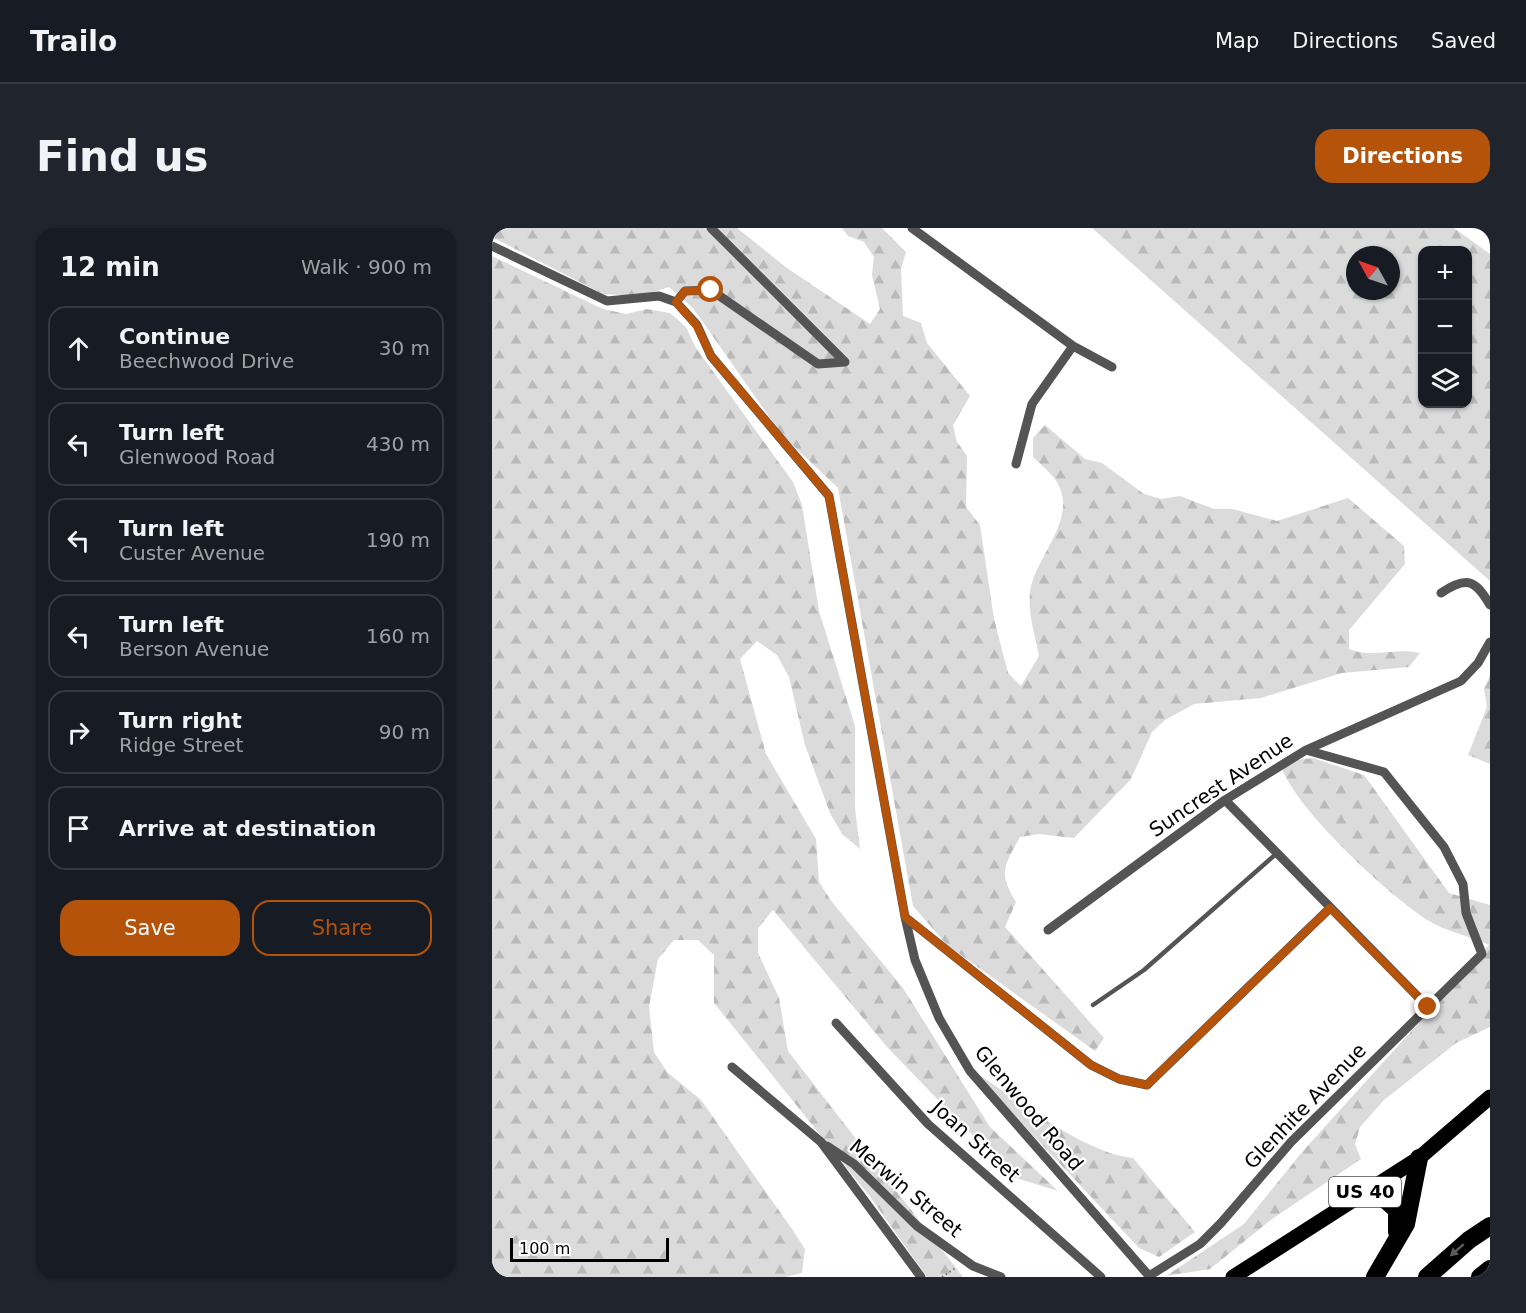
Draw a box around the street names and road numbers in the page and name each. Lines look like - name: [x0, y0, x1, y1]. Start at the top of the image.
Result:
- street label: Suncrest Avenue: [1145, 728, 1297, 842]
- street label: Glenhite Avenue: [1239, 1038, 1371, 1174]
- street label: Glenwood Road: [970, 1040, 1088, 1176]
- street label: Joan Street: [926, 1094, 1025, 1187]
- street label: Merwin Street: [845, 1134, 967, 1242]
- road number: US 40: [1329, 1177, 1401, 1207]

